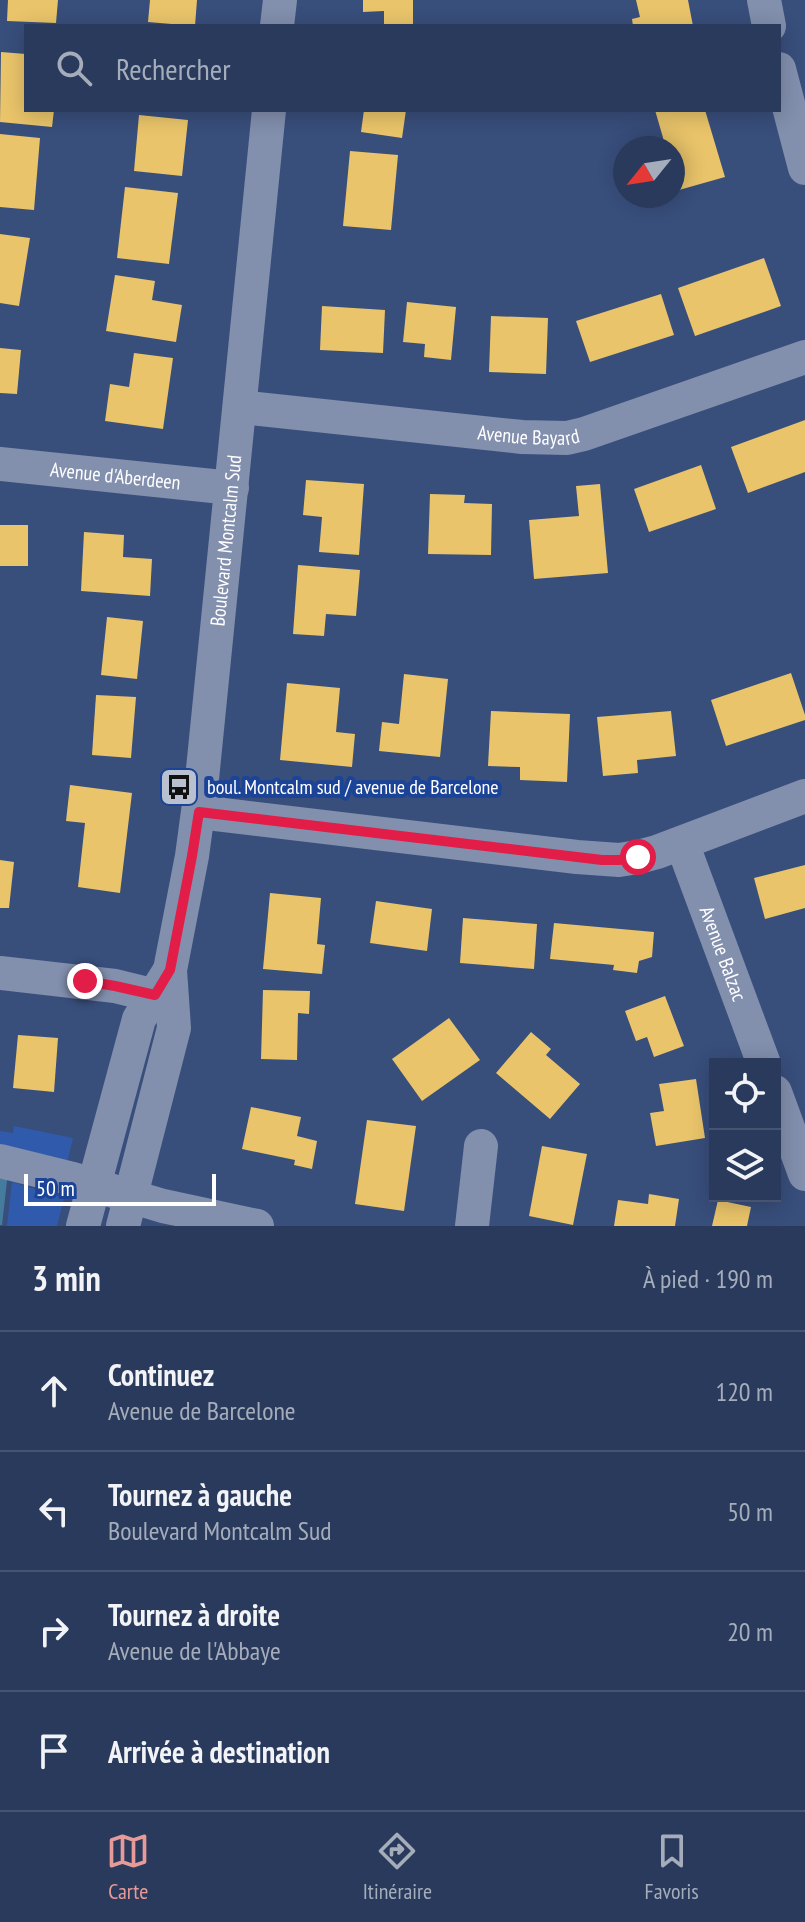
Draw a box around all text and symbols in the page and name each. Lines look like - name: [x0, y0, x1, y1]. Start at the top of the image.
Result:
- search box: [24, 24, 781, 112]
- icon: search: [52, 46, 96, 90]
- text: Rechercher: [116, 49, 230, 88]
- north arrow: [613, 136, 685, 208]
- street label: Avenue Bayard: [476, 419, 582, 451]
- street label: Boulevard Montcalm Sud: [204, 454, 247, 627]
- street label: Avenue d'Aberdeen: [49, 456, 182, 496]
- bus stop icon: boul. Montcalm sud / avenue de Barcelone: [158, 766, 200, 808]
- place label: boul. Montcalm sud / avenue de Barcelone: [207, 774, 499, 800]
- route start: [620, 839, 656, 875]
- street label: Avenue Balzac: [694, 903, 753, 1005]
- route end: [67, 963, 103, 999]
- map controls: [709, 1058, 781, 1202]
- button: locate: [709, 1058, 781, 1130]
- button: layers: [709, 1130, 781, 1202]
- scale bar: [24, 1170, 216, 1206]
- text: 50 m: [36, 1174, 75, 1202]
- text: 3 min: [32, 1256, 101, 1300]
- text: À pied · 190 m: [643, 1262, 773, 1295]
- text: Continuez: [108, 1355, 214, 1394]
- icon: ahead: [32, 1369, 76, 1413]
- text: 120 m: [715, 1375, 773, 1408]
- text: Avenue de Barcelone: [108, 1394, 296, 1427]
- text: Tournez à gauche: [108, 1475, 292, 1514]
- icon: left: [32, 1489, 76, 1533]
- text: 50 m: [727, 1495, 773, 1528]
- text: Boulevard Montcalm Sud: [108, 1514, 331, 1547]
- text: Tournez à droite: [108, 1595, 280, 1634]
- icon: right: [32, 1609, 76, 1653]
- text: 20 m: [727, 1615, 773, 1648]
- text: Avenue de l'Abbaye: [108, 1634, 281, 1667]
- icon: arrive: [32, 1729, 76, 1773]
- text: Arrivée à destination: [108, 1732, 330, 1771]
- tab: Carte: [106, 1829, 150, 1905]
- tab: Itinéraire: [363, 1829, 432, 1905]
- tab: Favoris: [645, 1829, 699, 1905]

